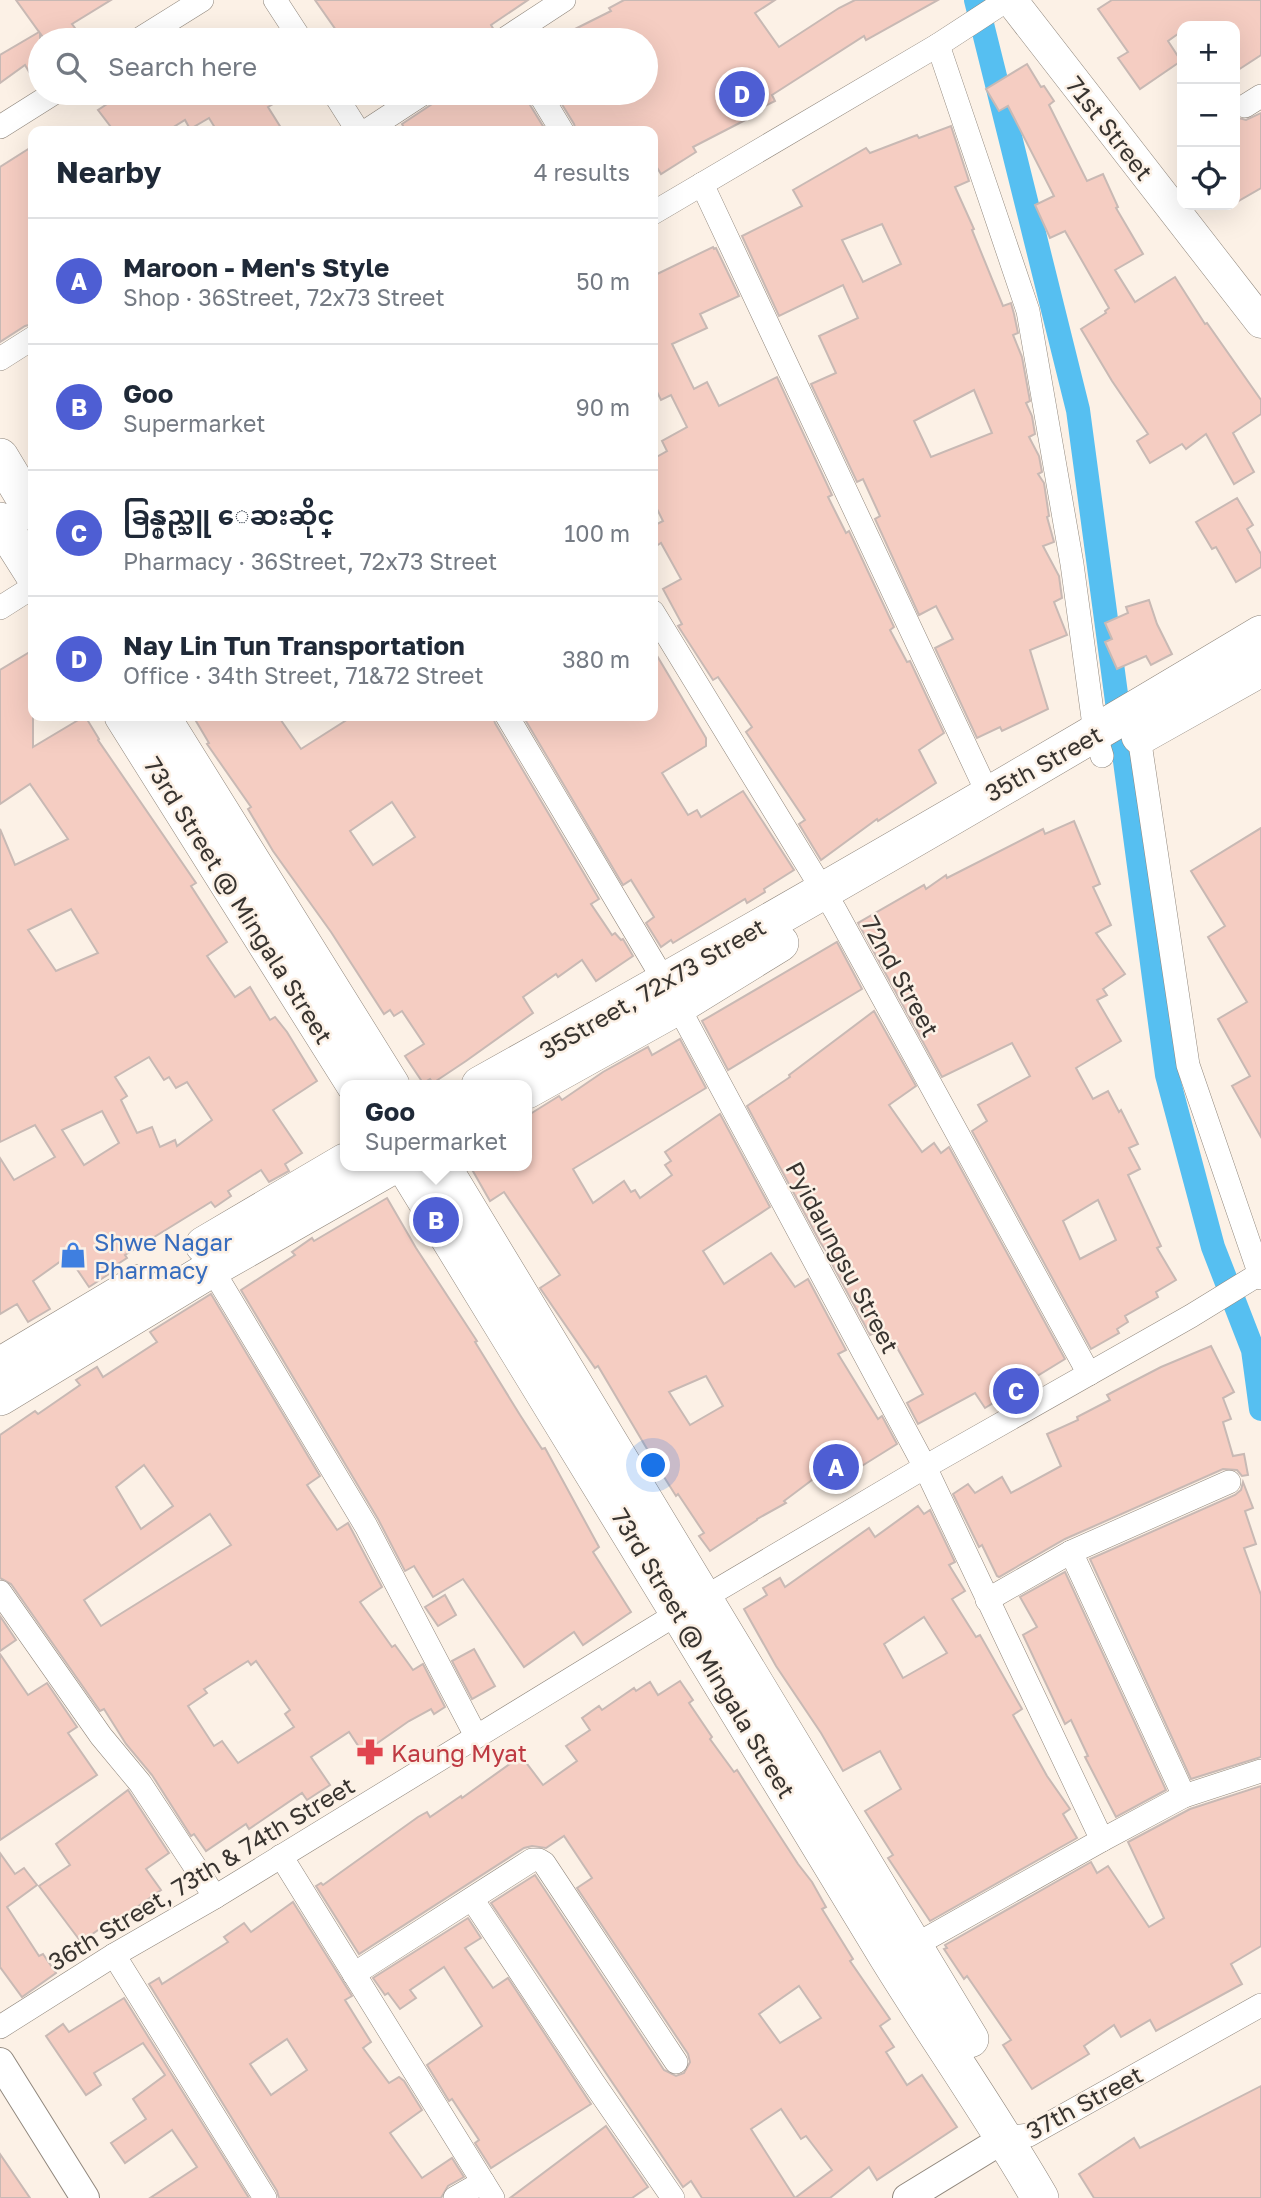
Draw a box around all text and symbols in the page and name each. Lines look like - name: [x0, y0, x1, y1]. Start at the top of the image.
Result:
- map controls: [1177, 21, 1240, 210]
- button: +: [1177, 21, 1240, 84]
- search box: [28, 28, 658, 105]
- icon: search: [52, 48, 90, 86]
- text: Search here: [108, 51, 257, 82]
- pin: D: [719, 68, 765, 120]
- street label: 71st Street: [1060, 70, 1160, 186]
- button: −: [1177, 84, 1240, 147]
- button: locate: [1177, 147, 1240, 210]
- text: Nearby: [56, 154, 161, 190]
- text: 4 results: [534, 158, 630, 186]
- text: Maroon - Men's Style: [123, 252, 389, 283]
- text: A: [71, 267, 87, 295]
- text: 50 m: [576, 267, 630, 295]
- text: Shop · 36Street, 72x73 Street: [123, 283, 445, 311]
- text: Goo: [123, 378, 173, 409]
- text: B: [71, 393, 87, 421]
- text: 90 m: [576, 393, 630, 421]
- text: Supermarket: [123, 409, 266, 437]
- text: ခြန္စည္သူ ေဆးဆိုင္: [123, 500, 335, 531]
- text: C: [71, 519, 87, 547]
- text: 100 m: [564, 519, 630, 547]
- text: Pharmacy · 36Street, 72x73 Street: [123, 547, 497, 575]
- text: Nay Lin Tun Transportation: [123, 630, 465, 661]
- text: D: [71, 645, 87, 673]
- text: 380 m: [562, 645, 630, 673]
- text: Office · 34th Street, 71&72 Street: [123, 661, 484, 689]
- street label: 35th Street: [979, 719, 1107, 807]
- street label: 73rd Street @ Mingala Street: [139, 751, 339, 1049]
- street label: 35Street, 72x73 Street: [534, 911, 770, 1065]
- street label: 72nd Street: [856, 911, 946, 1041]
- popup: [340, 1080, 532, 1171]
- text: Goo: [365, 1096, 415, 1127]
- text: Supermarket: [365, 1127, 507, 1155]
- street label: Pyidaungsu Street: [780, 1156, 906, 1358]
- pin: B: [413, 1194, 459, 1246]
- place label: Shwe Nagar Pharmacy: [94, 1227, 232, 1284]
- shop icon: Shwe Nagar Pharmacy: [58, 1240, 88, 1270]
- pin: C: [993, 1365, 1039, 1417]
- pin: A: [813, 1441, 859, 1493]
- your location: [636, 1448, 670, 1482]
- street label: 73rd Street @ Mingala Street: [606, 1503, 802, 1803]
- pharmacy icon: Kaung Myat: [355, 1737, 385, 1767]
- place label: Kaung Myat: [391, 1738, 527, 1767]
- street label: 36th Street, 73th & 74th Street: [43, 1770, 359, 1976]
- street label: 37th Street: [1021, 2059, 1147, 2145]

